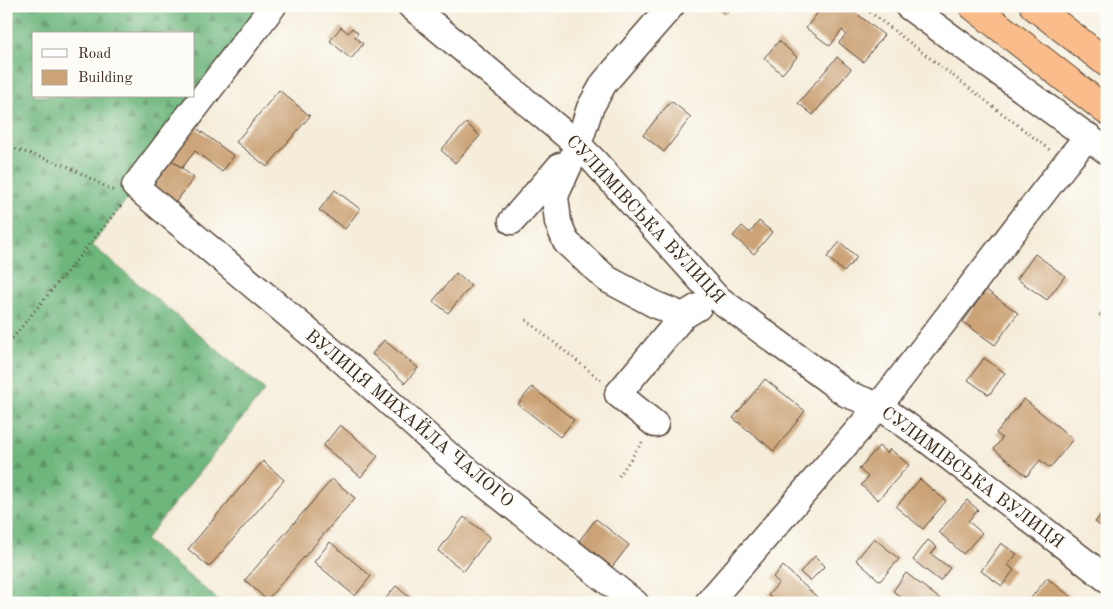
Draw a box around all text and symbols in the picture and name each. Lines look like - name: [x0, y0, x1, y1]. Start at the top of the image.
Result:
- legend: [32, 32, 195, 98]
- text: Road: [78, 47, 112, 62]
- text: Building: [78, 71, 133, 86]
- street label: СУЛИМІВСЬКА ВУЛИЦЯ: [563, 132, 728, 307]
- street label: ВУЛИЦЯ МИХАЙЛА ЧАЛОГО: [302, 324, 519, 511]
- street label: СУЛИМІВСЬКА ВУЛИЦЯ: [878, 404, 1067, 552]

